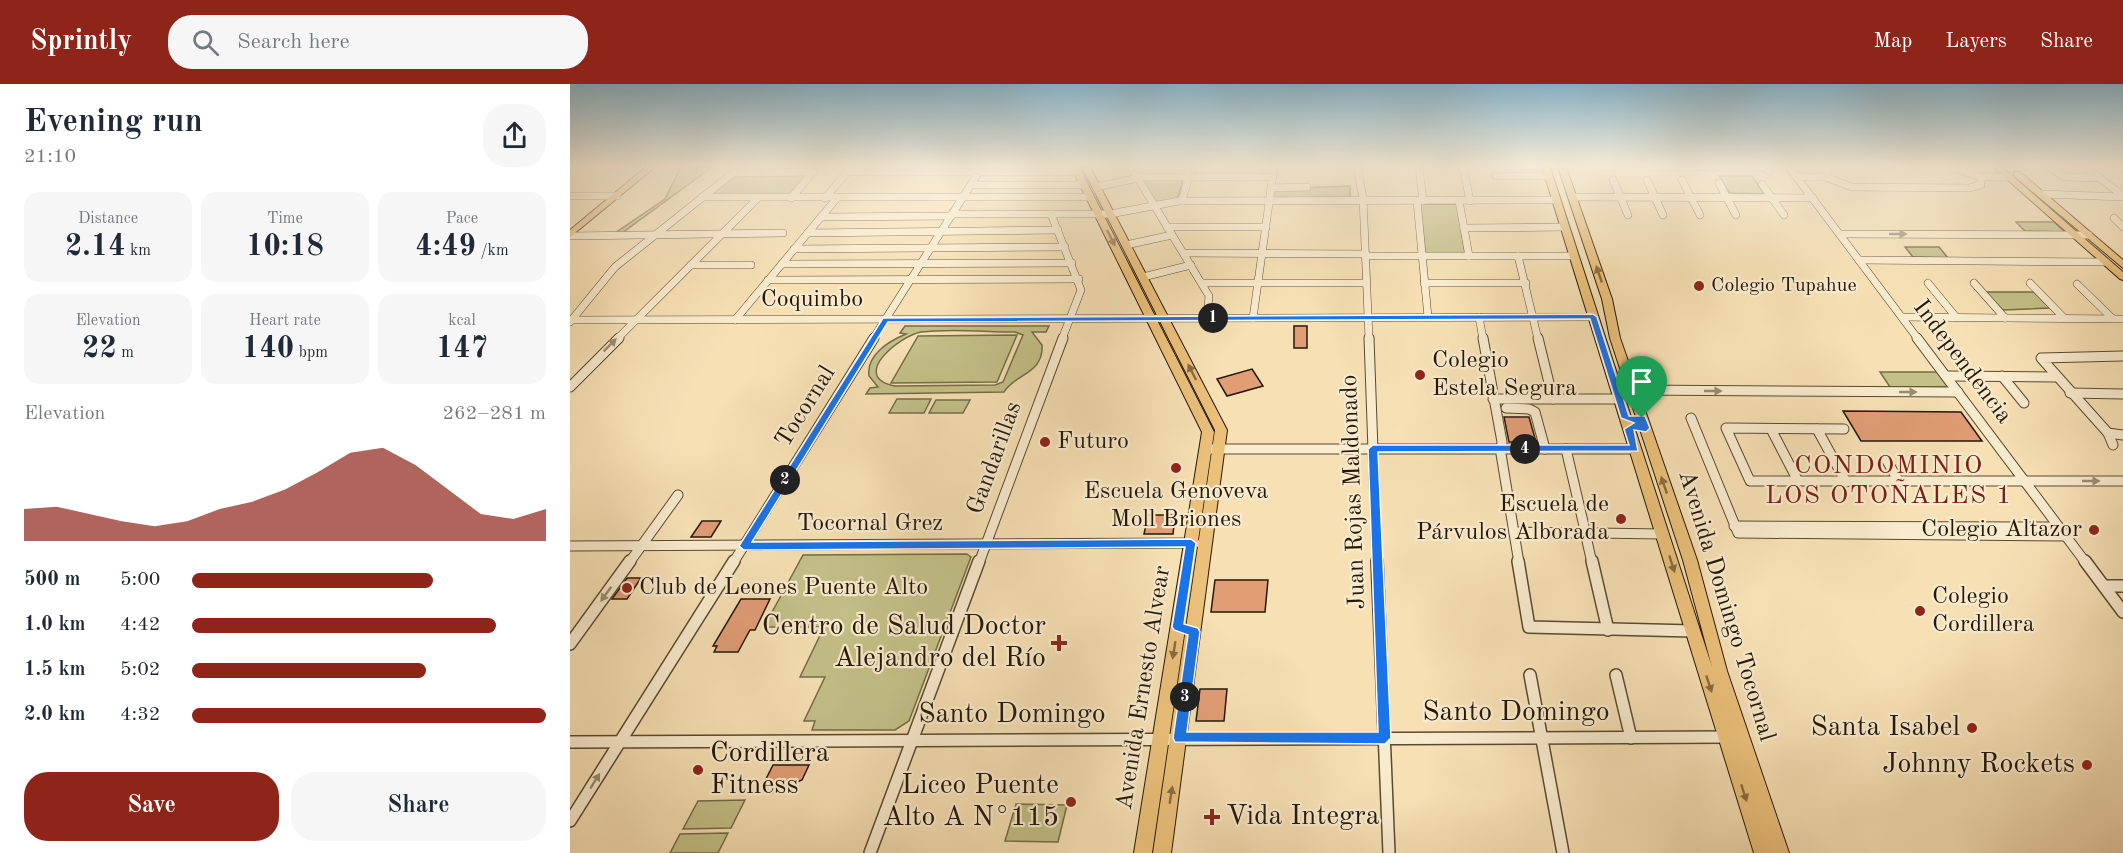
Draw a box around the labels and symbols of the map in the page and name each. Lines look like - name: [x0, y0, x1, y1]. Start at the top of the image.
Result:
- one-way arrow: [1889, 229, 1908, 239]
- one-way arrow: [1106, 230, 1116, 247]
- one-way arrow: [1593, 265, 1603, 283]
- place label: Colegio Tupahue: [1711, 276, 1857, 296]
- marker: Colegio Tupahue: [1692, 279, 1706, 293]
- street label: Coquimbo: [761, 288, 863, 312]
- street label: Independencia: [1908, 296, 2016, 428]
- pin: 1: [1198, 303, 1228, 333]
- one-way arrow: [603, 338, 618, 352]
- place label: Colegio Estela Segura: [1432, 349, 1577, 401]
- pin: [1616, 356, 1667, 418]
- street label: Tocornal: [772, 362, 840, 452]
- one-way arrow: [1187, 363, 1197, 380]
- marker: Colegio Estela Segura: [1413, 368, 1427, 382]
- street label: Juan Rojas Maldonado: [1338, 374, 1370, 610]
- one-way arrow: [1703, 386, 1722, 396]
- one-way arrow: [1898, 387, 1917, 397]
- street label: Gandarillas: [964, 398, 1026, 518]
- place label: Futuro: [1057, 430, 1129, 454]
- pin: 4: [1510, 434, 1540, 464]
- marker: Futuro: [1038, 435, 1052, 449]
- district label: CONDOMINIO LOS OTOÑALES 1: [1765, 453, 2013, 509]
- marker: Escuela Genoveva Moll Briones: [1169, 461, 1183, 475]
- pin: 2: [770, 465, 800, 495]
- street label: Avenida Domingo Tocornal: [1673, 468, 1779, 744]
- one-way arrow: [1659, 476, 1669, 494]
- one-way arrow: [2082, 476, 2101, 486]
- place label: Escuela Genoveva Moll Briones: [1084, 480, 1269, 532]
- place label: Escuela de Párvulos Alborada: [1416, 493, 1609, 545]
- street label: Tocornal Grez: [797, 512, 943, 536]
- marker: Escuela de Párvulos Alborada: [1614, 512, 1628, 526]
- place label: Colegio Altazor: [1921, 518, 2082, 542]
- marker: Colegio Altazor: [2087, 523, 2101, 537]
- one-way arrow: [1667, 555, 1677, 573]
- street label: Avenida Ernesto Alvear: [1113, 564, 1175, 812]
- place label: Club de Leones Puente Alto: [639, 576, 928, 600]
- marker: Club de Leones Puente Alto: [620, 581, 634, 595]
- one-way arrow: [600, 585, 612, 601]
- place label: Colegio Cordillera: [1932, 585, 2035, 637]
- marker: Colegio Cordillera: [1913, 604, 1927, 618]
- place label: Centro de Salud Doctor Alejandro del Río: [762, 613, 1046, 673]
- marker: Centro de Salud Doctor Alejandro del Río: [1050, 634, 1068, 652]
- one-way arrow: [1170, 640, 1179, 659]
- one-way arrow: [1705, 675, 1715, 693]
- pin: 3: [1170, 682, 1200, 712]
- street label: Santo Domingo: [1422, 699, 1610, 727]
- street label: Santo Domingo: [918, 701, 1106, 729]
- place label: Santa Isabel: [1810, 714, 1960, 742]
- marker: Santa Isabel: [1965, 721, 1979, 735]
- place label: Cordillera Fitness: [710, 740, 830, 800]
- place label: Johnny Rockets: [1882, 751, 2075, 779]
- marker: Johnny Rockets: [2080, 758, 2094, 772]
- marker: Cordillera Fitness: [691, 763, 705, 777]
- place label: Liceo Puente Alto A N°115: [883, 772, 1059, 832]
- one-way arrow: [589, 774, 601, 790]
- one-way arrow: [1740, 784, 1749, 802]
- one-way arrow: [1166, 786, 1175, 805]
- marker: Liceo Puente Alto A N°115: [1064, 795, 1078, 809]
- place label: Vida Integra: [1226, 803, 1380, 831]
- marker: Vida Integra: [1203, 808, 1221, 826]

